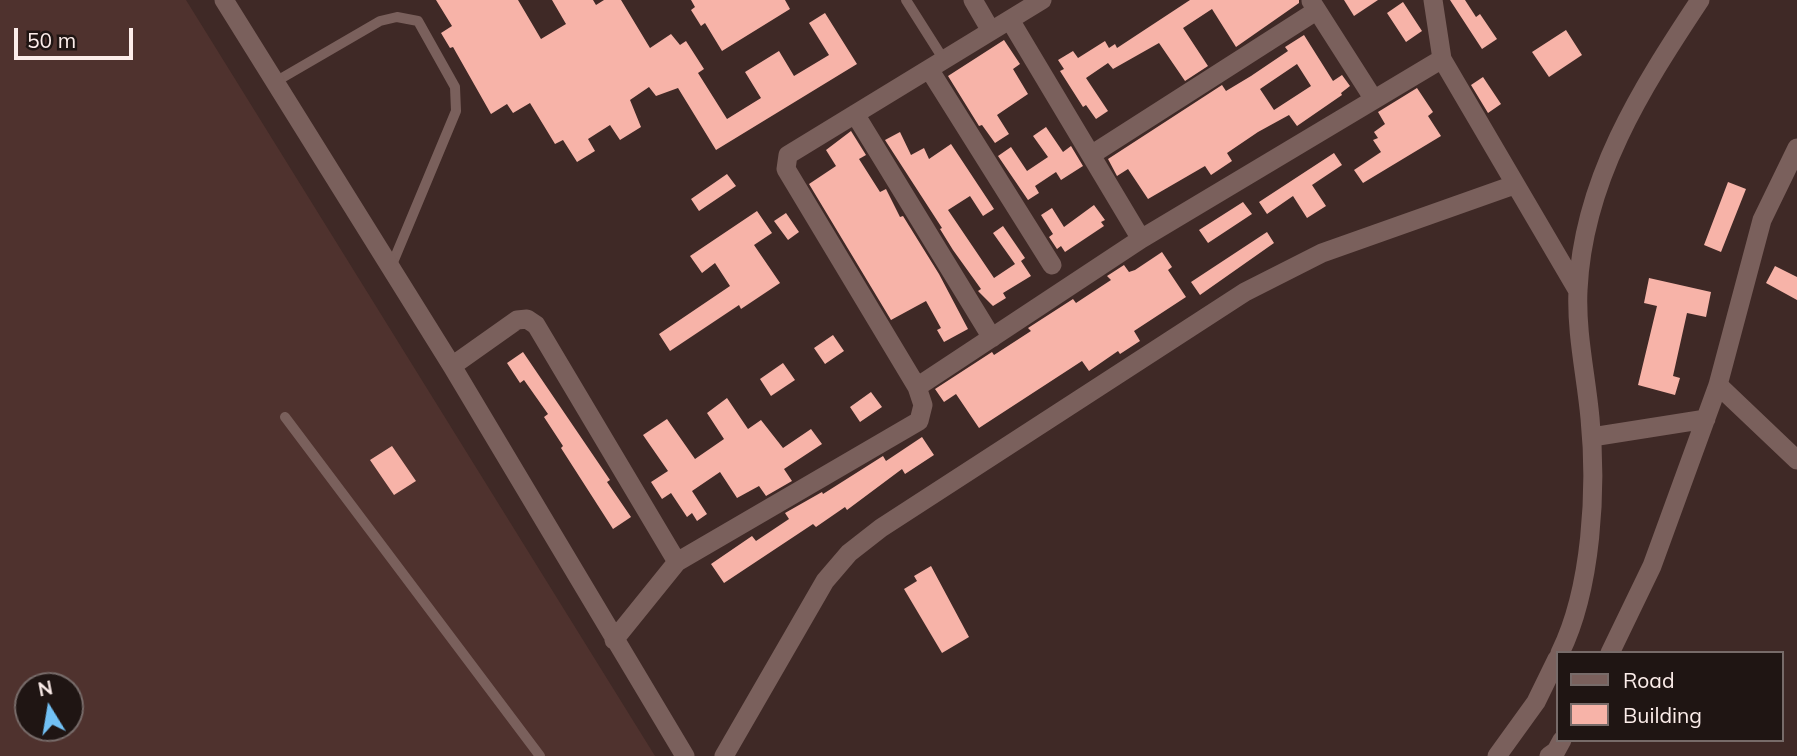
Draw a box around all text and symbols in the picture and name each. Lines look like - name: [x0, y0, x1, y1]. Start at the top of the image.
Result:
- scale bar: [18, 14, 136, 58]
- text: 50 m: [27, 27, 76, 53]
- legend: [1556, 651, 1783, 742]
- text: Road: [1623, 667, 1674, 693]
- north arrow: [14, 672, 84, 742]
- text: N: [36, 675, 55, 702]
- text: Building: [1623, 702, 1702, 728]

